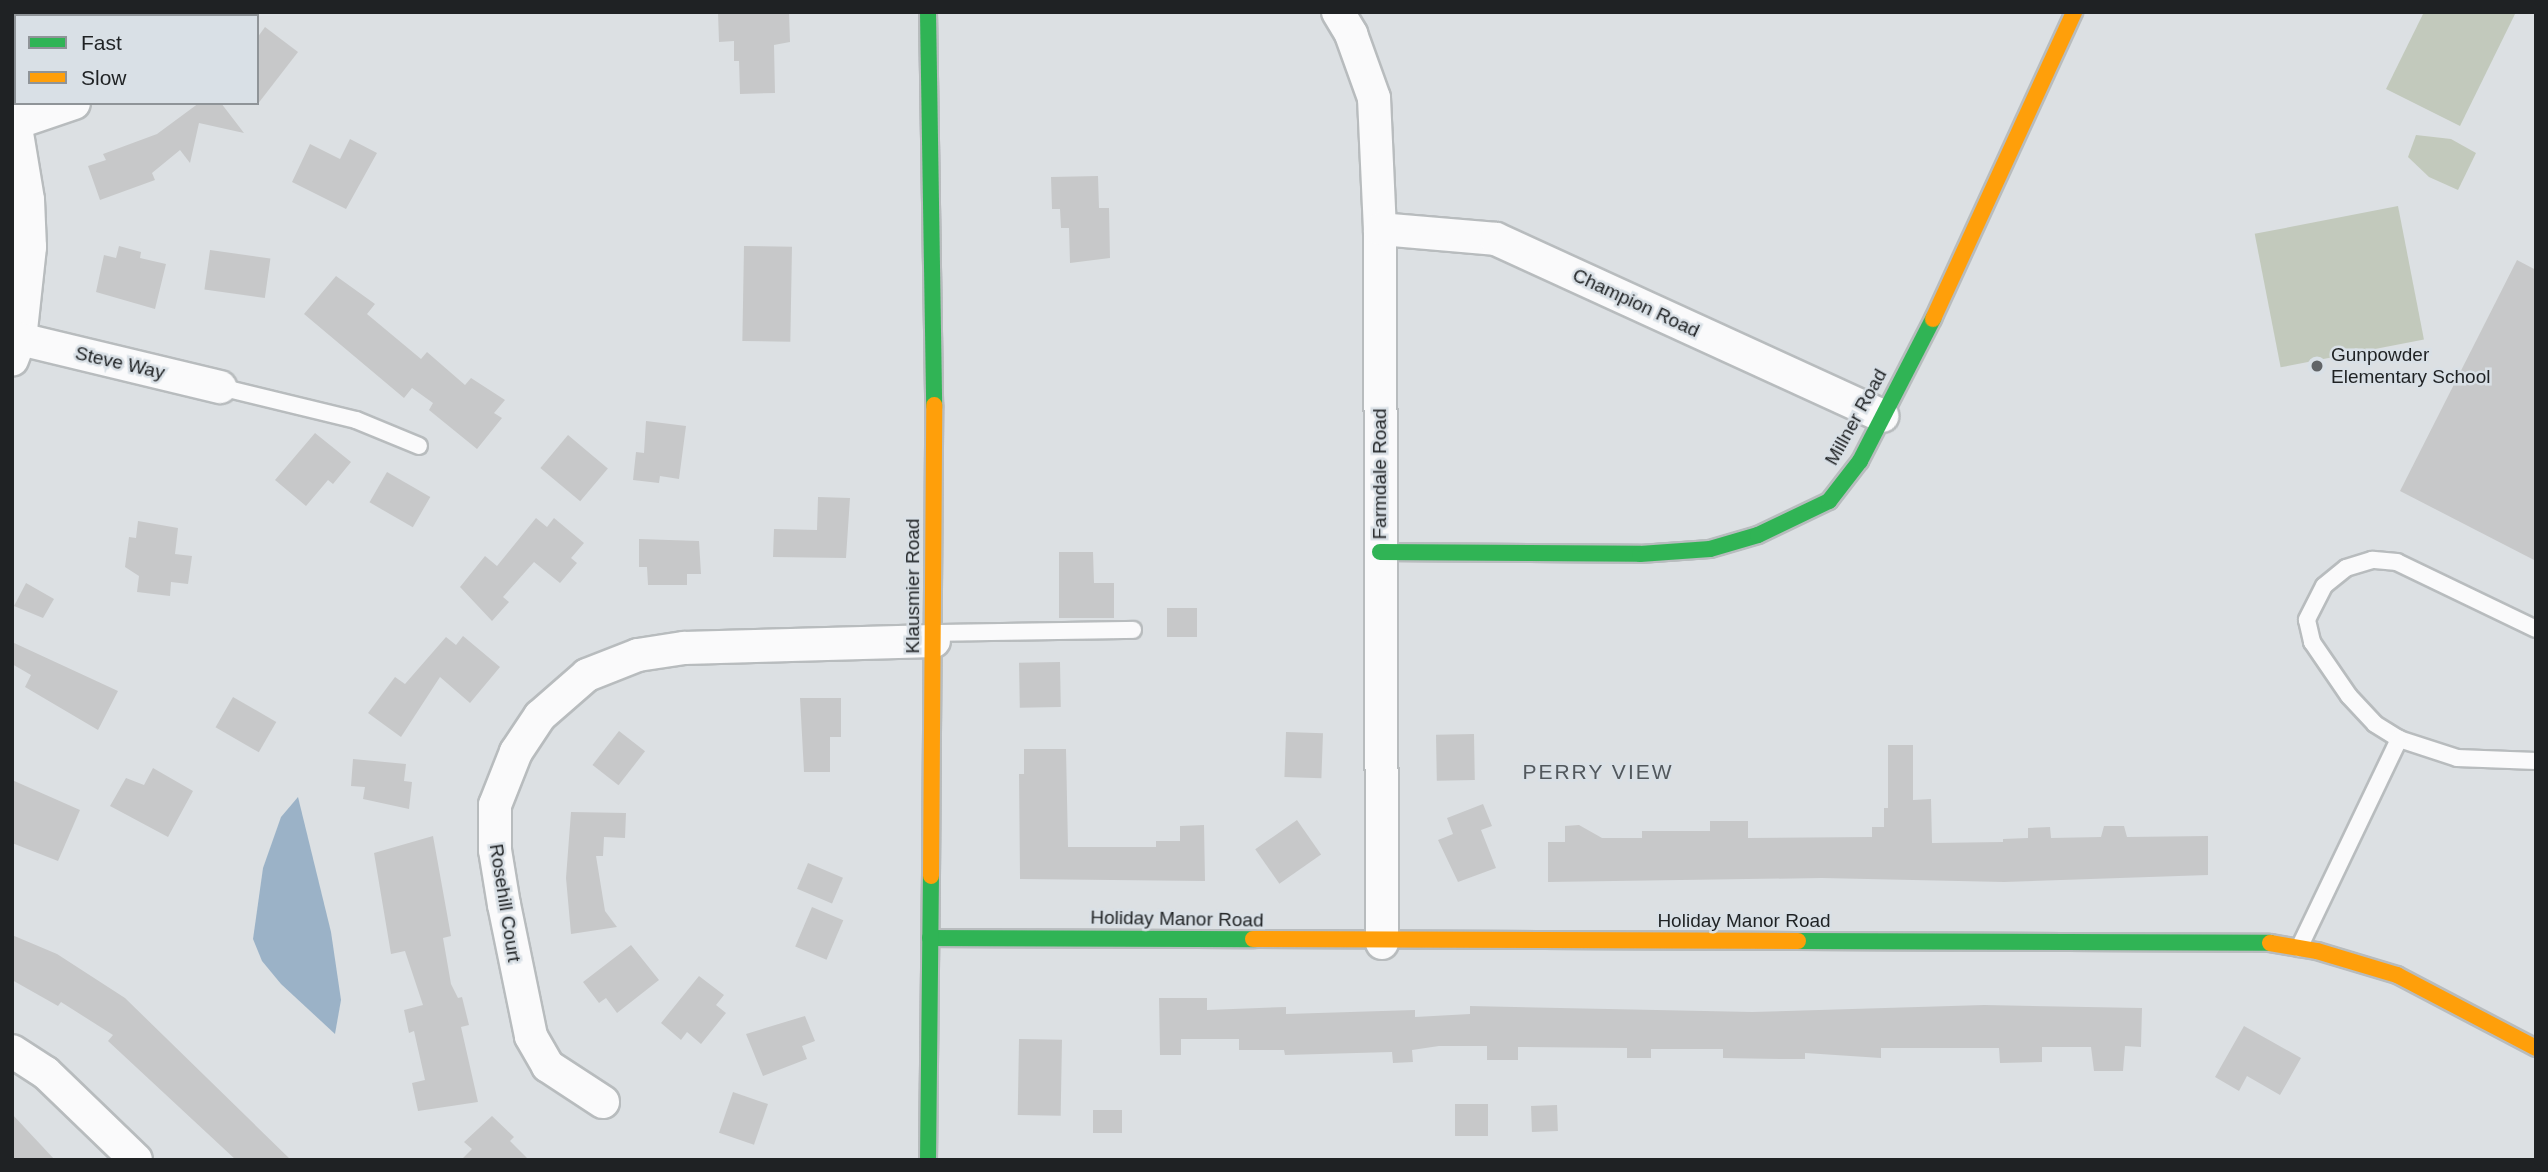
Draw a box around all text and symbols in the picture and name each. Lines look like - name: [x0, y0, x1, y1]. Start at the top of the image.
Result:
- legend: [14, 14, 259, 105]
- text: Fast: [81, 31, 122, 54]
- text: Slow: [81, 66, 127, 89]
- street label: Champion Road: [1569, 264, 1703, 342]
- street label: Steve Way: [73, 342, 167, 384]
- place label: Gunpowder Elementary School: [2331, 344, 2490, 388]
- marker: Gunpowder Elementary School: [2309, 358, 2325, 374]
- street label: Millner Road: [1820, 365, 1892, 469]
- street label: Farmdale Road: [1369, 409, 1391, 539]
- street label: Klausmier Road: [902, 518, 924, 654]
- district label: PERRY VIEW: [1524, 759, 1672, 785]
- street label: Rosehill Court: [484, 842, 526, 964]
- street label: Holiday Manor Road: [1090, 906, 1264, 932]
- street label: Holiday Manor Road: [1657, 910, 1831, 932]

